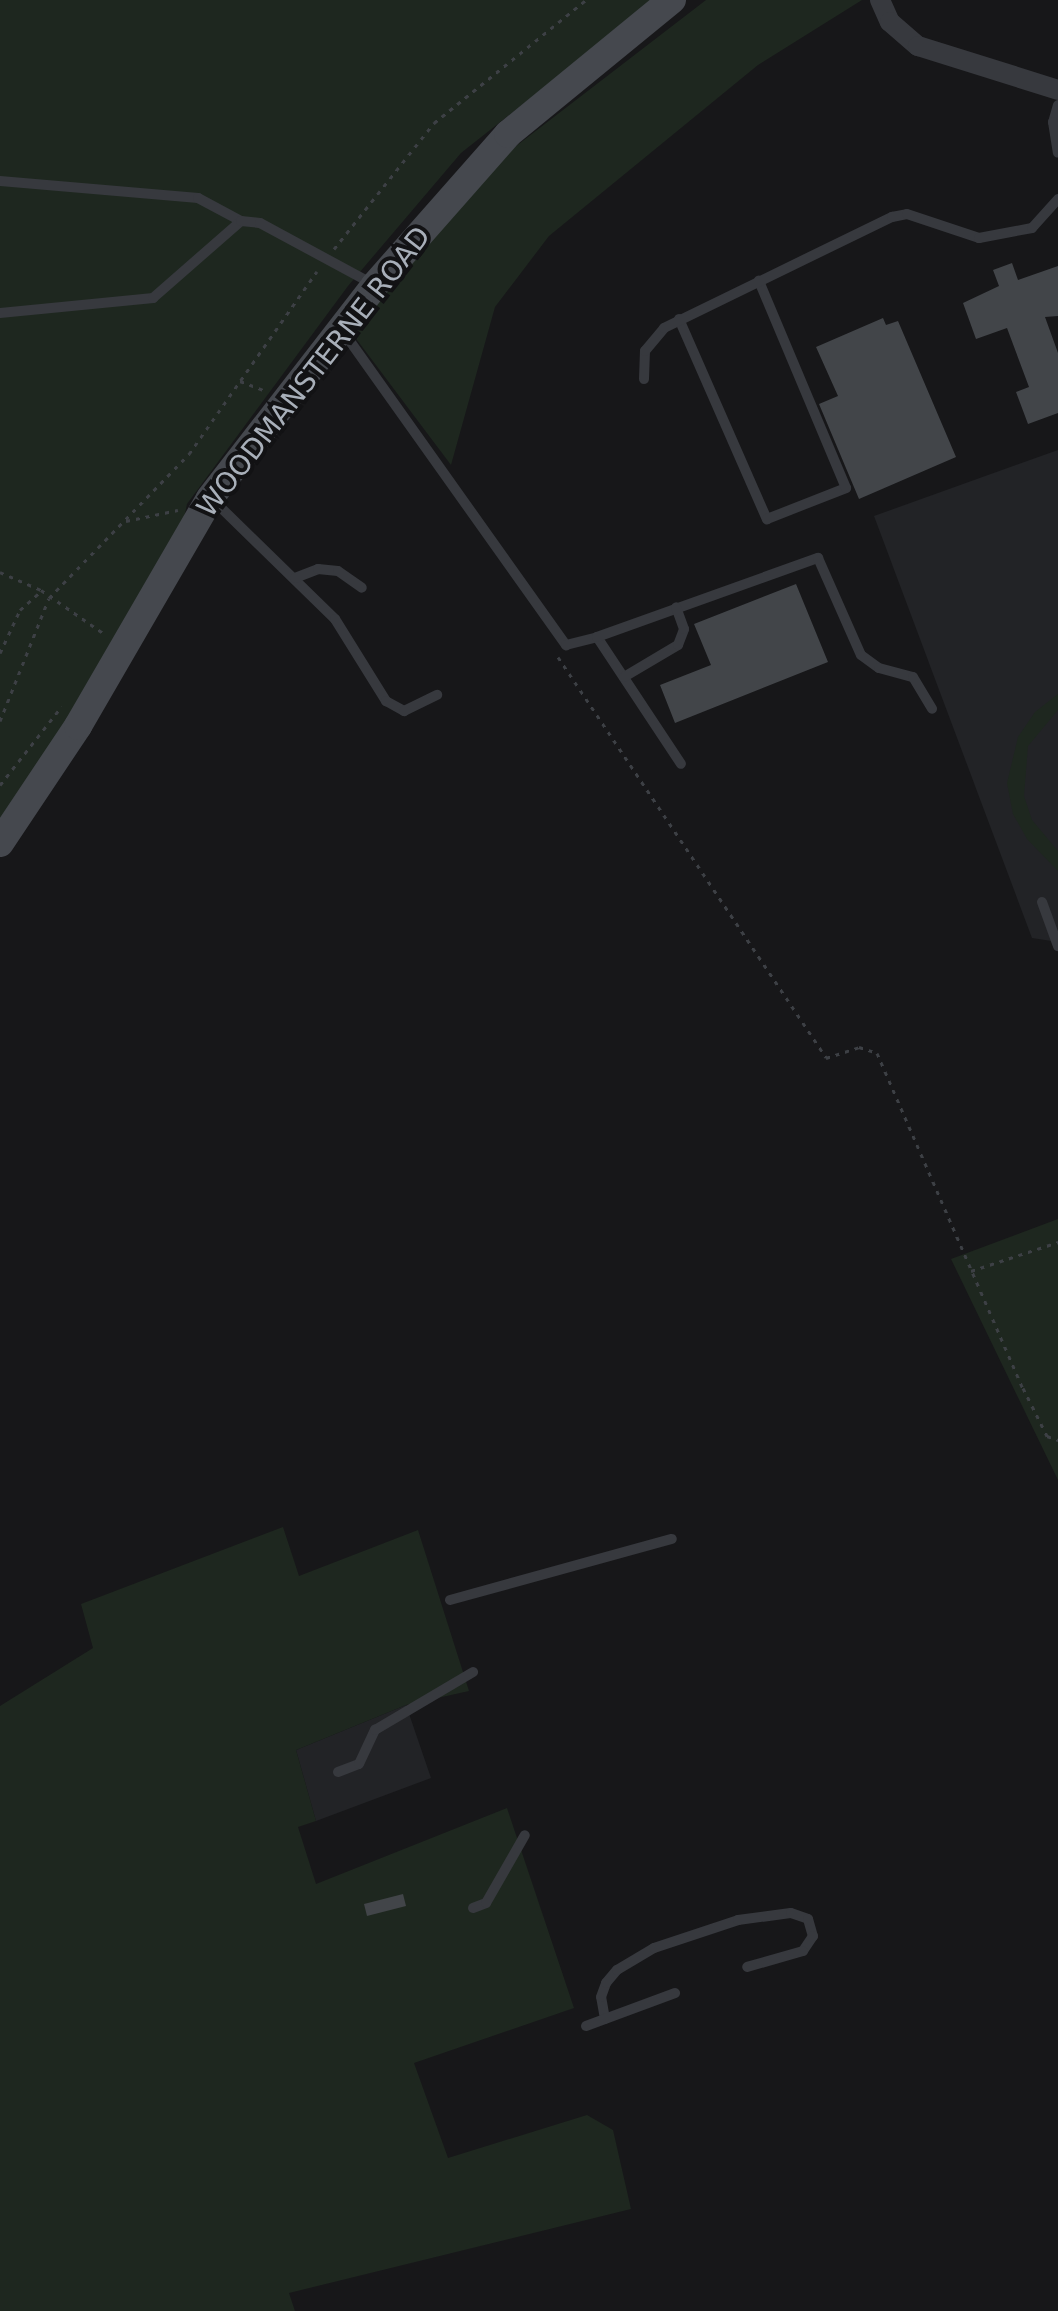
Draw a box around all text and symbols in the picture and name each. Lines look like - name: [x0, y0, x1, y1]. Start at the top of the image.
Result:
- street label: WOODMANSTERNE ROAD: [190, 220, 438, 524]

